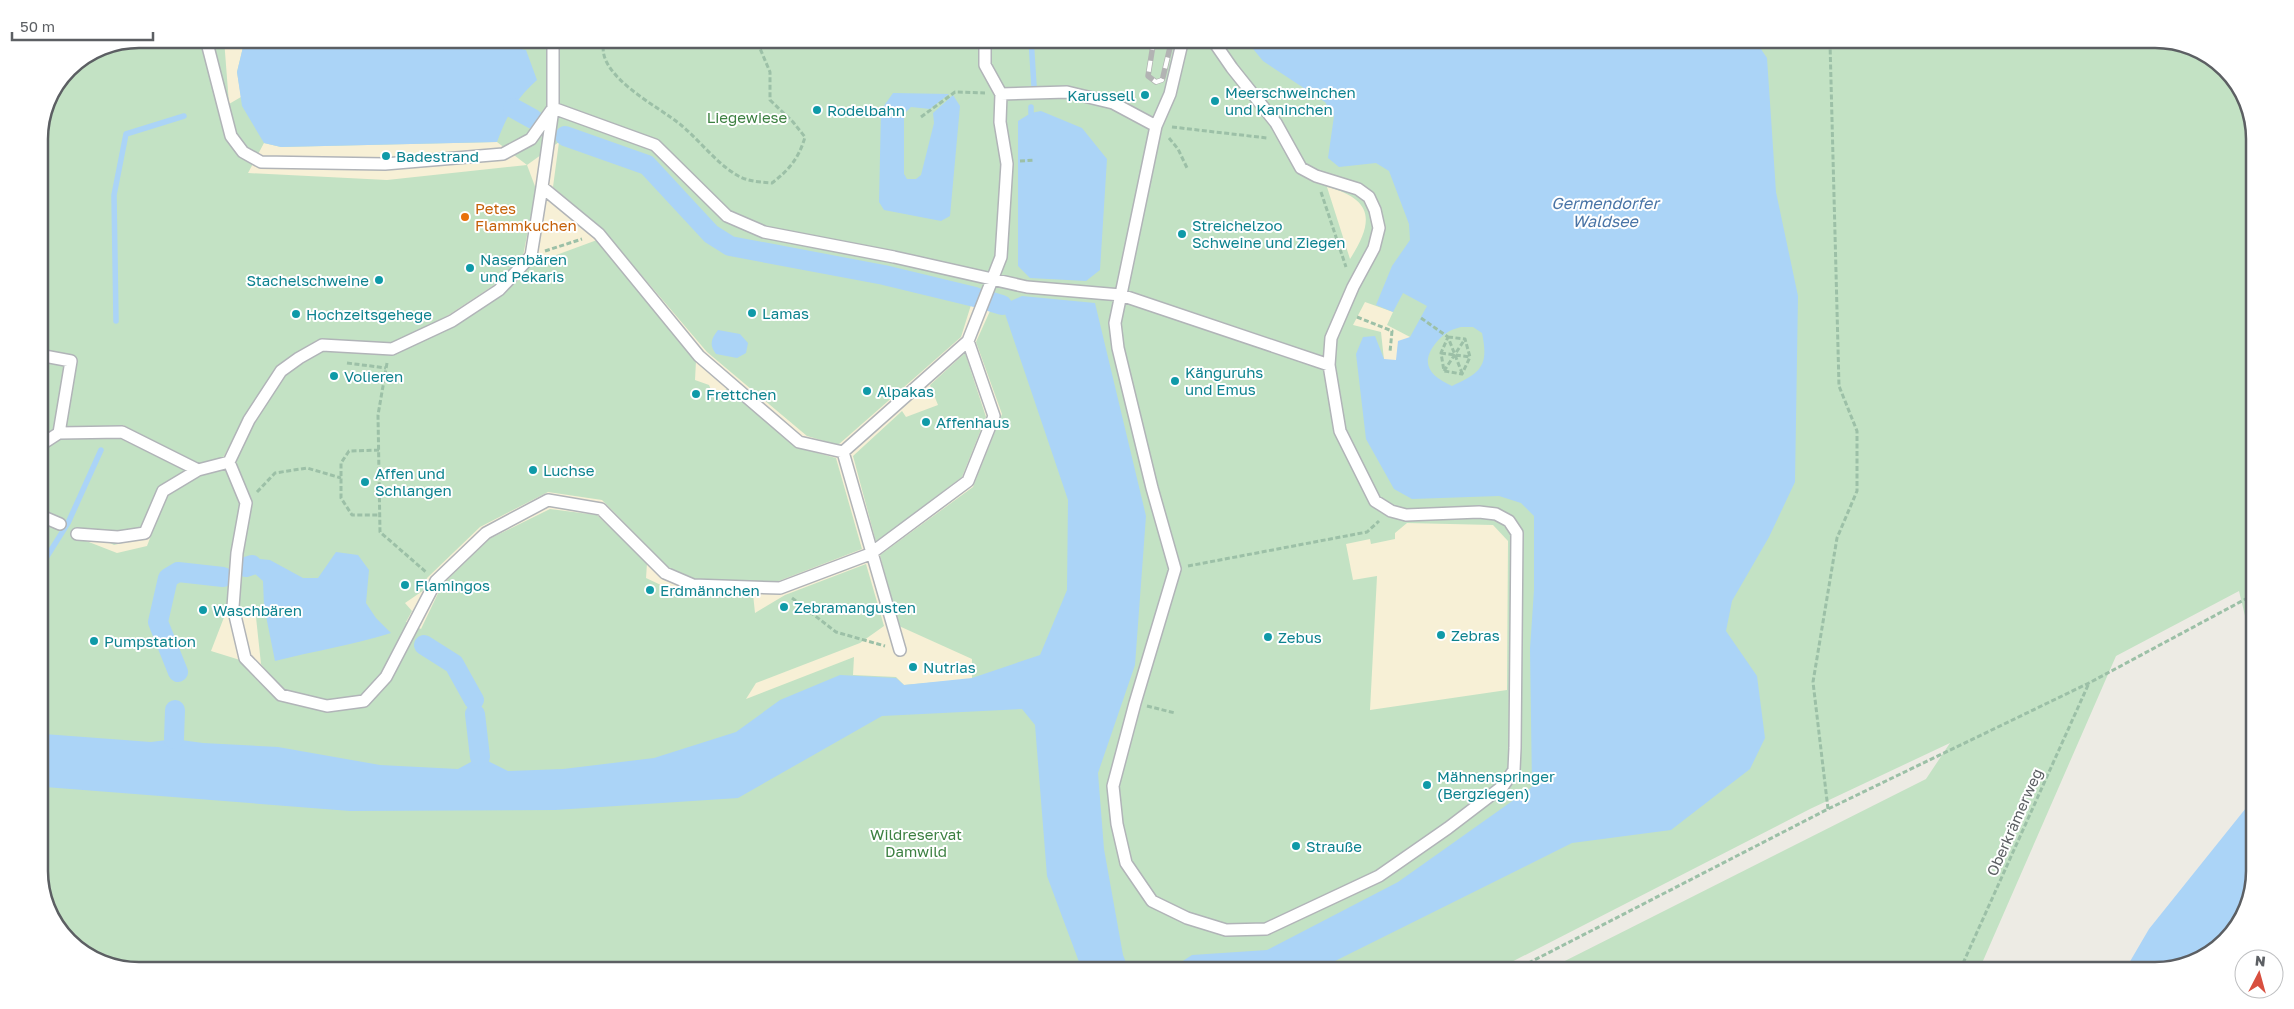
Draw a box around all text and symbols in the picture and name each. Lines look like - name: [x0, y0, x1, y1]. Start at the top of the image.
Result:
- scale bar: [12, 10, 154, 42]
- text: 50 m: [20, 17, 55, 35]
- place label: Meerschweinchen und Kaninchen: [1225, 83, 1356, 118]
- place label: Karussell: [1067, 86, 1135, 104]
- marker: Karussell: [1139, 89, 1151, 101]
- marker: Meerschweinchen und Kaninchen: [1209, 95, 1221, 107]
- place label: Rodelbahn: [827, 101, 905, 119]
- marker: Rodelbahn: [811, 104, 823, 116]
- park label: Liegewiese: [707, 108, 788, 126]
- place label: Badestrand: [396, 147, 479, 165]
- marker: Badestrand: [380, 150, 392, 162]
- water label: Germendorfer Waldsee: [1551, 193, 1661, 231]
- place label: Petes Flammkuchen: [475, 199, 577, 234]
- marker: Petes Flammkuchen: [459, 211, 471, 223]
- place label: Streichelzoo Schweine und Ziegen: [1192, 216, 1345, 251]
- marker: Streichelzoo Schweine und Ziegen: [1176, 228, 1188, 240]
- place label: Nasenbären und Pekaris: [480, 250, 567, 285]
- marker: Nasenbären und Pekaris: [464, 262, 476, 274]
- place label: Stachelschweine: [246, 271, 369, 289]
- marker: Stachelschweine: [373, 274, 385, 286]
- place label: Lamas: [762, 304, 809, 322]
- place label: Hochzeitsgehege: [306, 305, 432, 323]
- marker: Lamas: [746, 307, 758, 319]
- marker: Hochzeitsgehege: [290, 308, 302, 320]
- place label: Känguruhs und Emus: [1185, 363, 1263, 398]
- place label: Volieren: [344, 367, 403, 385]
- marker: Volieren: [328, 370, 340, 382]
- marker: Känguruhs und Emus: [1169, 375, 1181, 387]
- place label: Alpakas: [877, 382, 934, 400]
- place label: Frettchen: [706, 385, 777, 403]
- marker: Alpakas: [861, 385, 873, 397]
- marker: Frettchen: [690, 388, 702, 400]
- place label: Affenhaus: [936, 413, 1009, 431]
- marker: Affenhaus: [920, 416, 932, 428]
- place label: Luchse: [543, 461, 595, 479]
- place label: Affen und Schlangen: [375, 464, 452, 499]
- marker: Luchse: [527, 464, 539, 476]
- marker: Affen und Schlangen: [359, 476, 371, 488]
- place label: Flamingos: [415, 576, 490, 594]
- marker: Flamingos: [399, 579, 411, 591]
- place label: Erdmännchen: [660, 581, 760, 599]
- marker: Erdmännchen: [644, 584, 656, 596]
- place label: Zebramangusten: [794, 598, 916, 616]
- place label: Waschbären: [213, 601, 302, 619]
- marker: Zebramangusten: [778, 601, 790, 613]
- marker: Waschbären: [197, 604, 209, 616]
- place label: Zebras: [1451, 626, 1500, 644]
- place label: Zebus: [1278, 628, 1322, 646]
- marker: Zebras: [1435, 629, 1447, 641]
- marker: Zebus: [1262, 631, 1274, 643]
- place label: Pumpstation: [104, 632, 196, 650]
- marker: Pumpstation: [88, 635, 100, 647]
- place label: Nutrias: [923, 658, 976, 676]
- marker: Nutrias: [907, 661, 919, 673]
- street label: Oberkrämerweg: [1982, 766, 2046, 878]
- place label: Mähnenspringer (Bergziegen): [1437, 767, 1555, 802]
- marker: Mähnenspringer (Bergziegen): [1421, 779, 1433, 791]
- park label: Wildreservat Damwild: [870, 825, 962, 860]
- place label: Strauße: [1306, 837, 1362, 855]
- marker: Strauße: [1290, 840, 1302, 852]
- north arrow: [2234, 949, 2284, 999]
- text: N: [2254, 952, 2267, 970]

